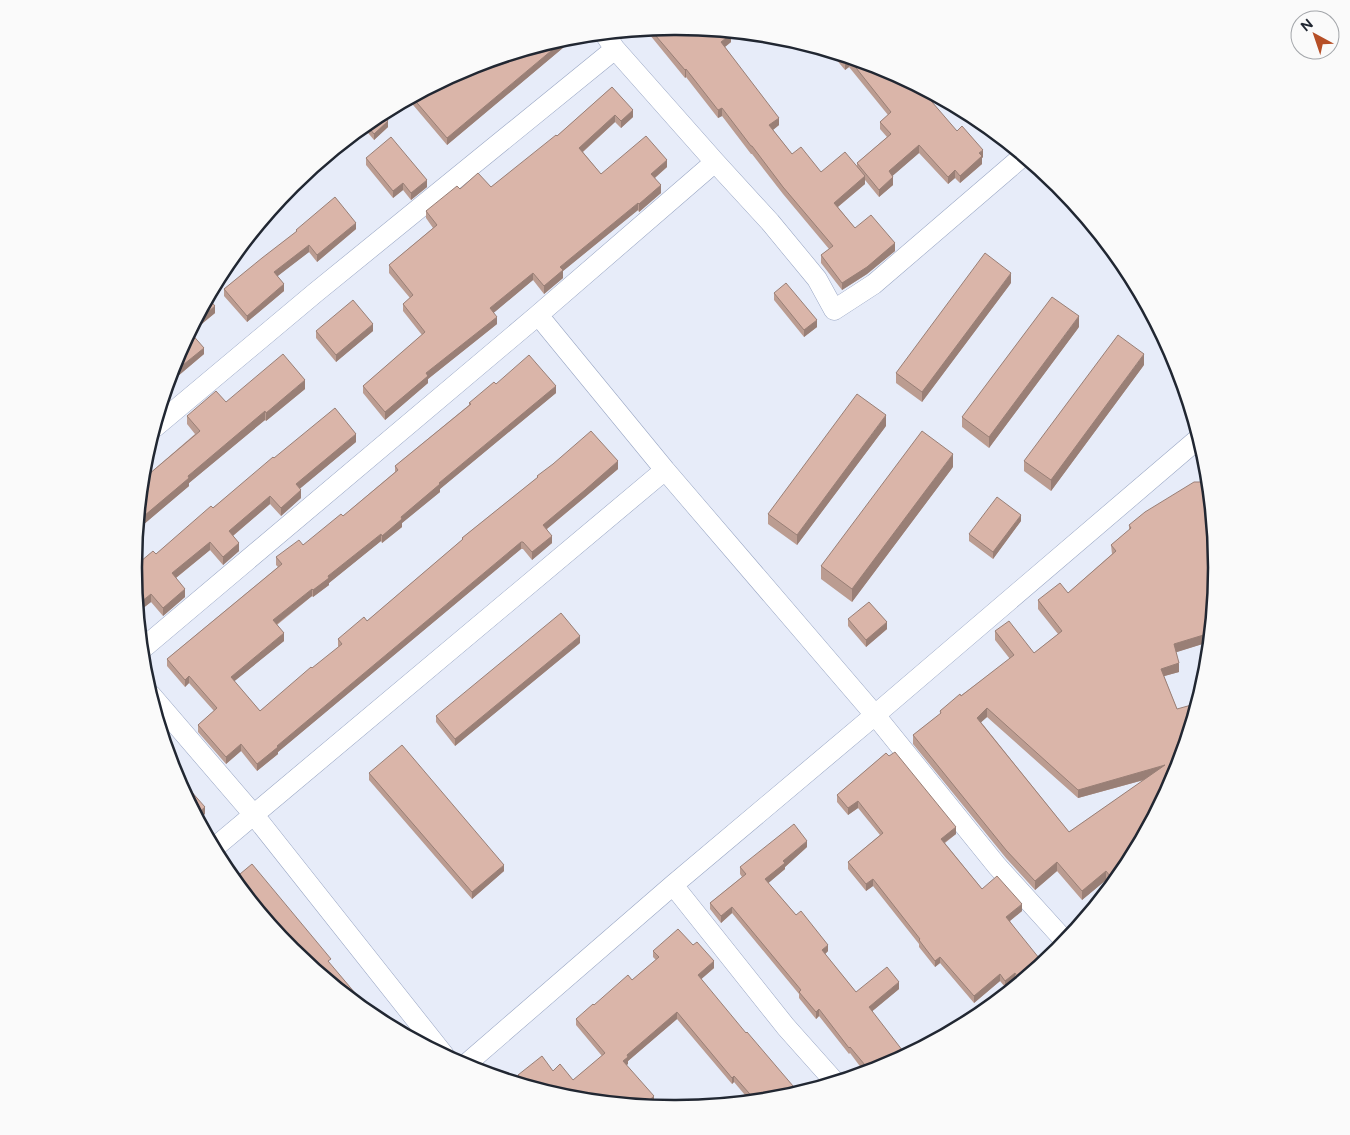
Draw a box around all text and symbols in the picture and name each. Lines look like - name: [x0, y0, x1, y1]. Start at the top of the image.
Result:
- north arrow: [1290, 10, 1340, 60]
- text: N: [1297, 15, 1317, 35]

